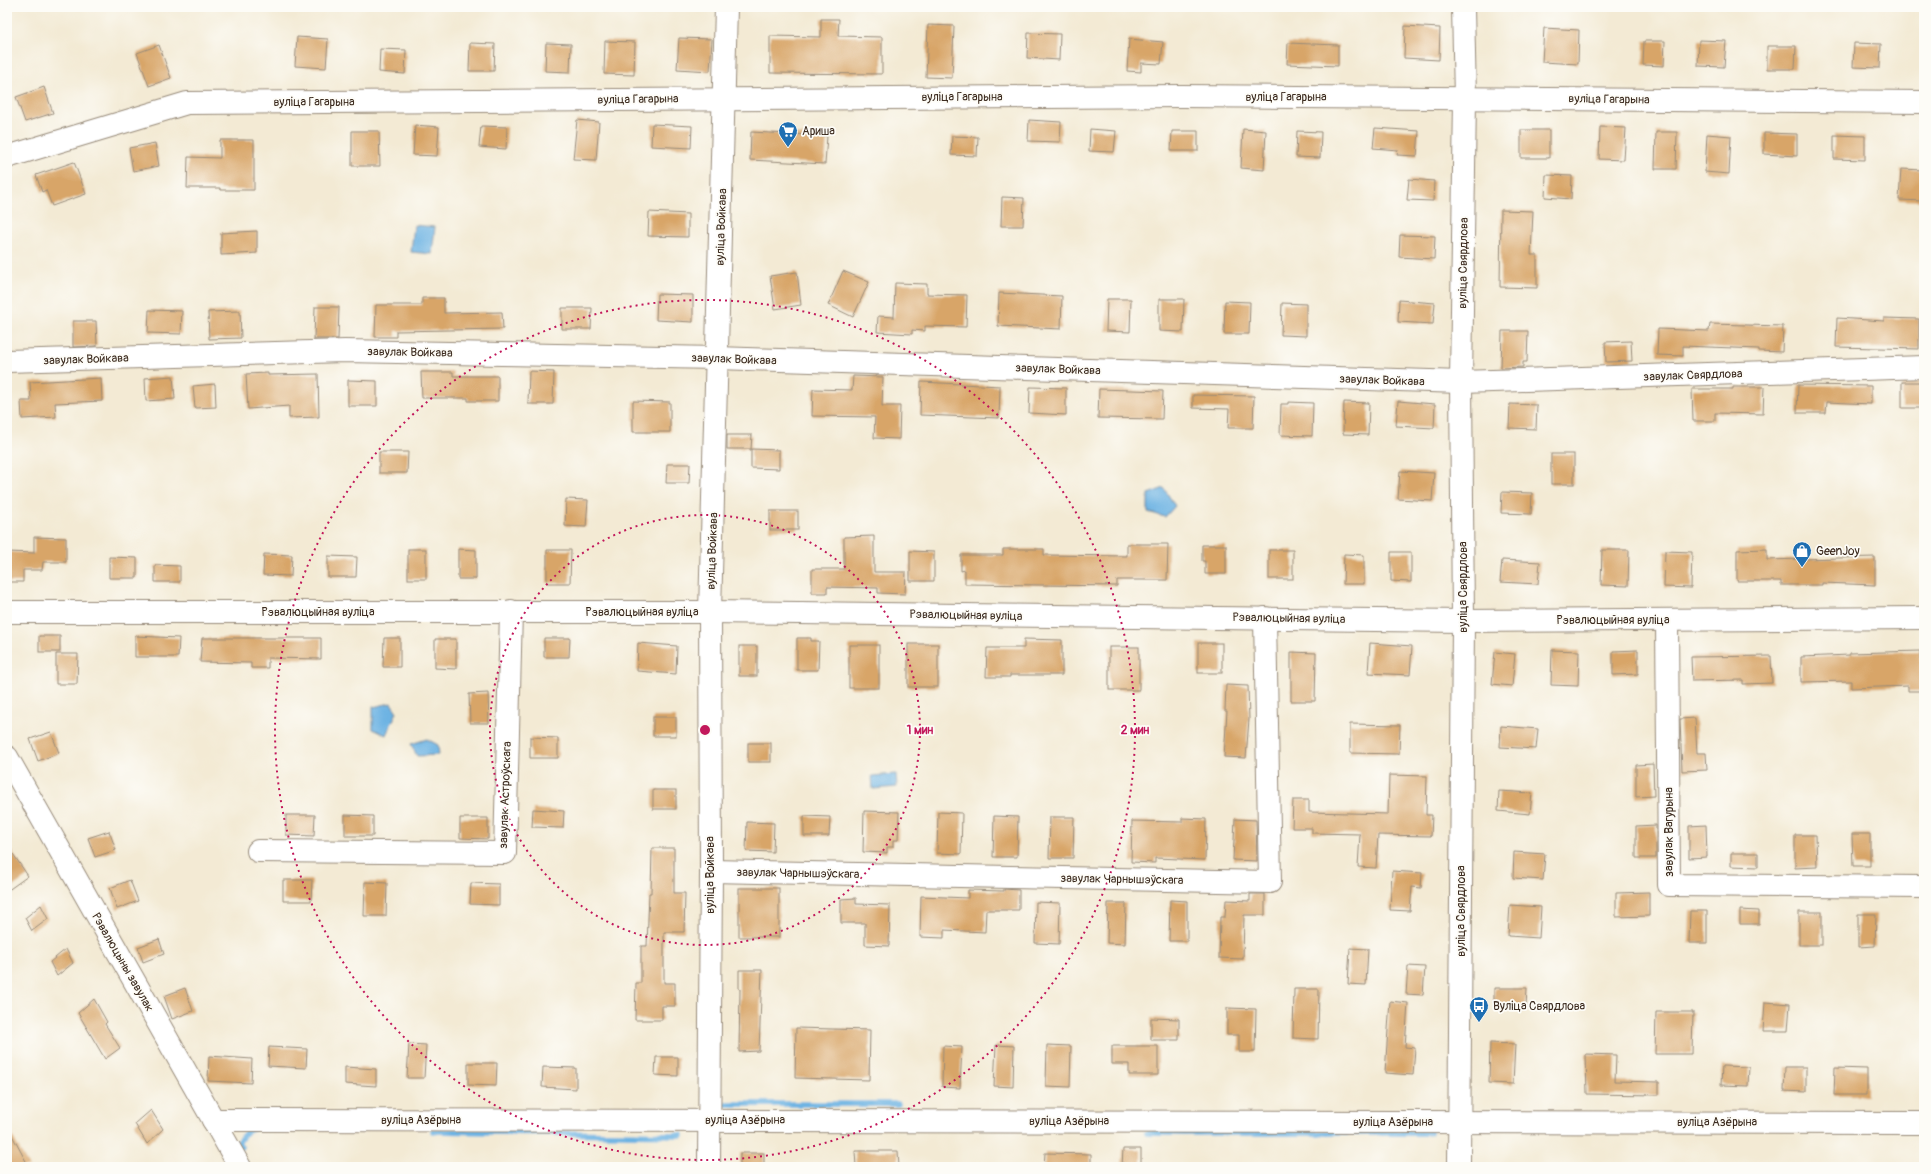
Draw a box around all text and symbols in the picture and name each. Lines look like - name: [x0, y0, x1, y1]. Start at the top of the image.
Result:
- street label: вуліца Гагарына: [921, 90, 1003, 105]
- street label: вуліца Гагарына: [1245, 90, 1327, 105]
- street label: вуліца Гагарына: [597, 91, 679, 108]
- street label: вуліца Гагарына: [1568, 91, 1650, 108]
- street label: вуліца Гагарына: [273, 95, 355, 110]
- supermarket icon: Ариша: [777, 120, 799, 148]
- place label: Ариша: [802, 124, 835, 139]
- street label: вуліца Войкава: [713, 188, 730, 266]
- street label: вуліца Свярдлова: [1455, 217, 1472, 309]
- street label: завулак Войкава: [367, 344, 453, 361]
- street label: завулак Войкава: [43, 351, 129, 368]
- street label: завулак Войкава: [691, 351, 777, 368]
- street label: завулак Войкава: [1015, 361, 1101, 378]
- street label: завулак Свярдлова: [1643, 366, 1743, 385]
- street label: завулак Войкава: [1339, 372, 1425, 389]
- street label: вуліца Войкава: [704, 512, 721, 590]
- shop icon: GeenJoy: [1791, 540, 1813, 568]
- street label: вуліца Свярдлова: [1456, 541, 1471, 633]
- place label: GeenJoy: [1816, 544, 1860, 559]
- street label: Рэвалюцыйная вуліца: [262, 605, 375, 620]
- street label: Рэвалюцыйная вуліца: [586, 605, 699, 620]
- street label: Рэвалюцыйная вуліца: [909, 607, 1023, 624]
- street label: Рэвалюцыйная вуліца: [1232, 610, 1346, 627]
- street label: Рэвалюцыйная вуліца: [1557, 613, 1670, 628]
- centre of rings: [698, 723, 712, 737]
- text: 1 мин: [907, 723, 933, 738]
- text: 2 мин: [1121, 723, 1149, 738]
- street label: завулак Астроўскага: [496, 741, 515, 849]
- street label: завулак Вагурына: [1662, 787, 1677, 877]
- street label: вуліца Войкава: [703, 836, 718, 914]
- street label: завулак Чарнышэўскага: [736, 865, 860, 882]
- street label: вуліца Свярдлова: [1454, 865, 1469, 957]
- street label: завулак Чарнышэўскага: [1060, 871, 1184, 888]
- street label: Рэвалюцыны завулак: [88, 910, 157, 1014]
- bus stop icon: Вуліца Свярдлова: [1468, 995, 1490, 1023]
- place label: Вуліца Свярдлова: [1493, 999, 1586, 1014]
- street label: вуліца Азёрына: [381, 1113, 462, 1128]
- street label: вуліца Азёрына: [705, 1113, 786, 1128]
- street label: вуліца Азёрына: [1029, 1114, 1110, 1129]
- street label: вуліца Азёрына: [1353, 1115, 1434, 1130]
- street label: вуліца Азёрына: [1677, 1115, 1758, 1130]

